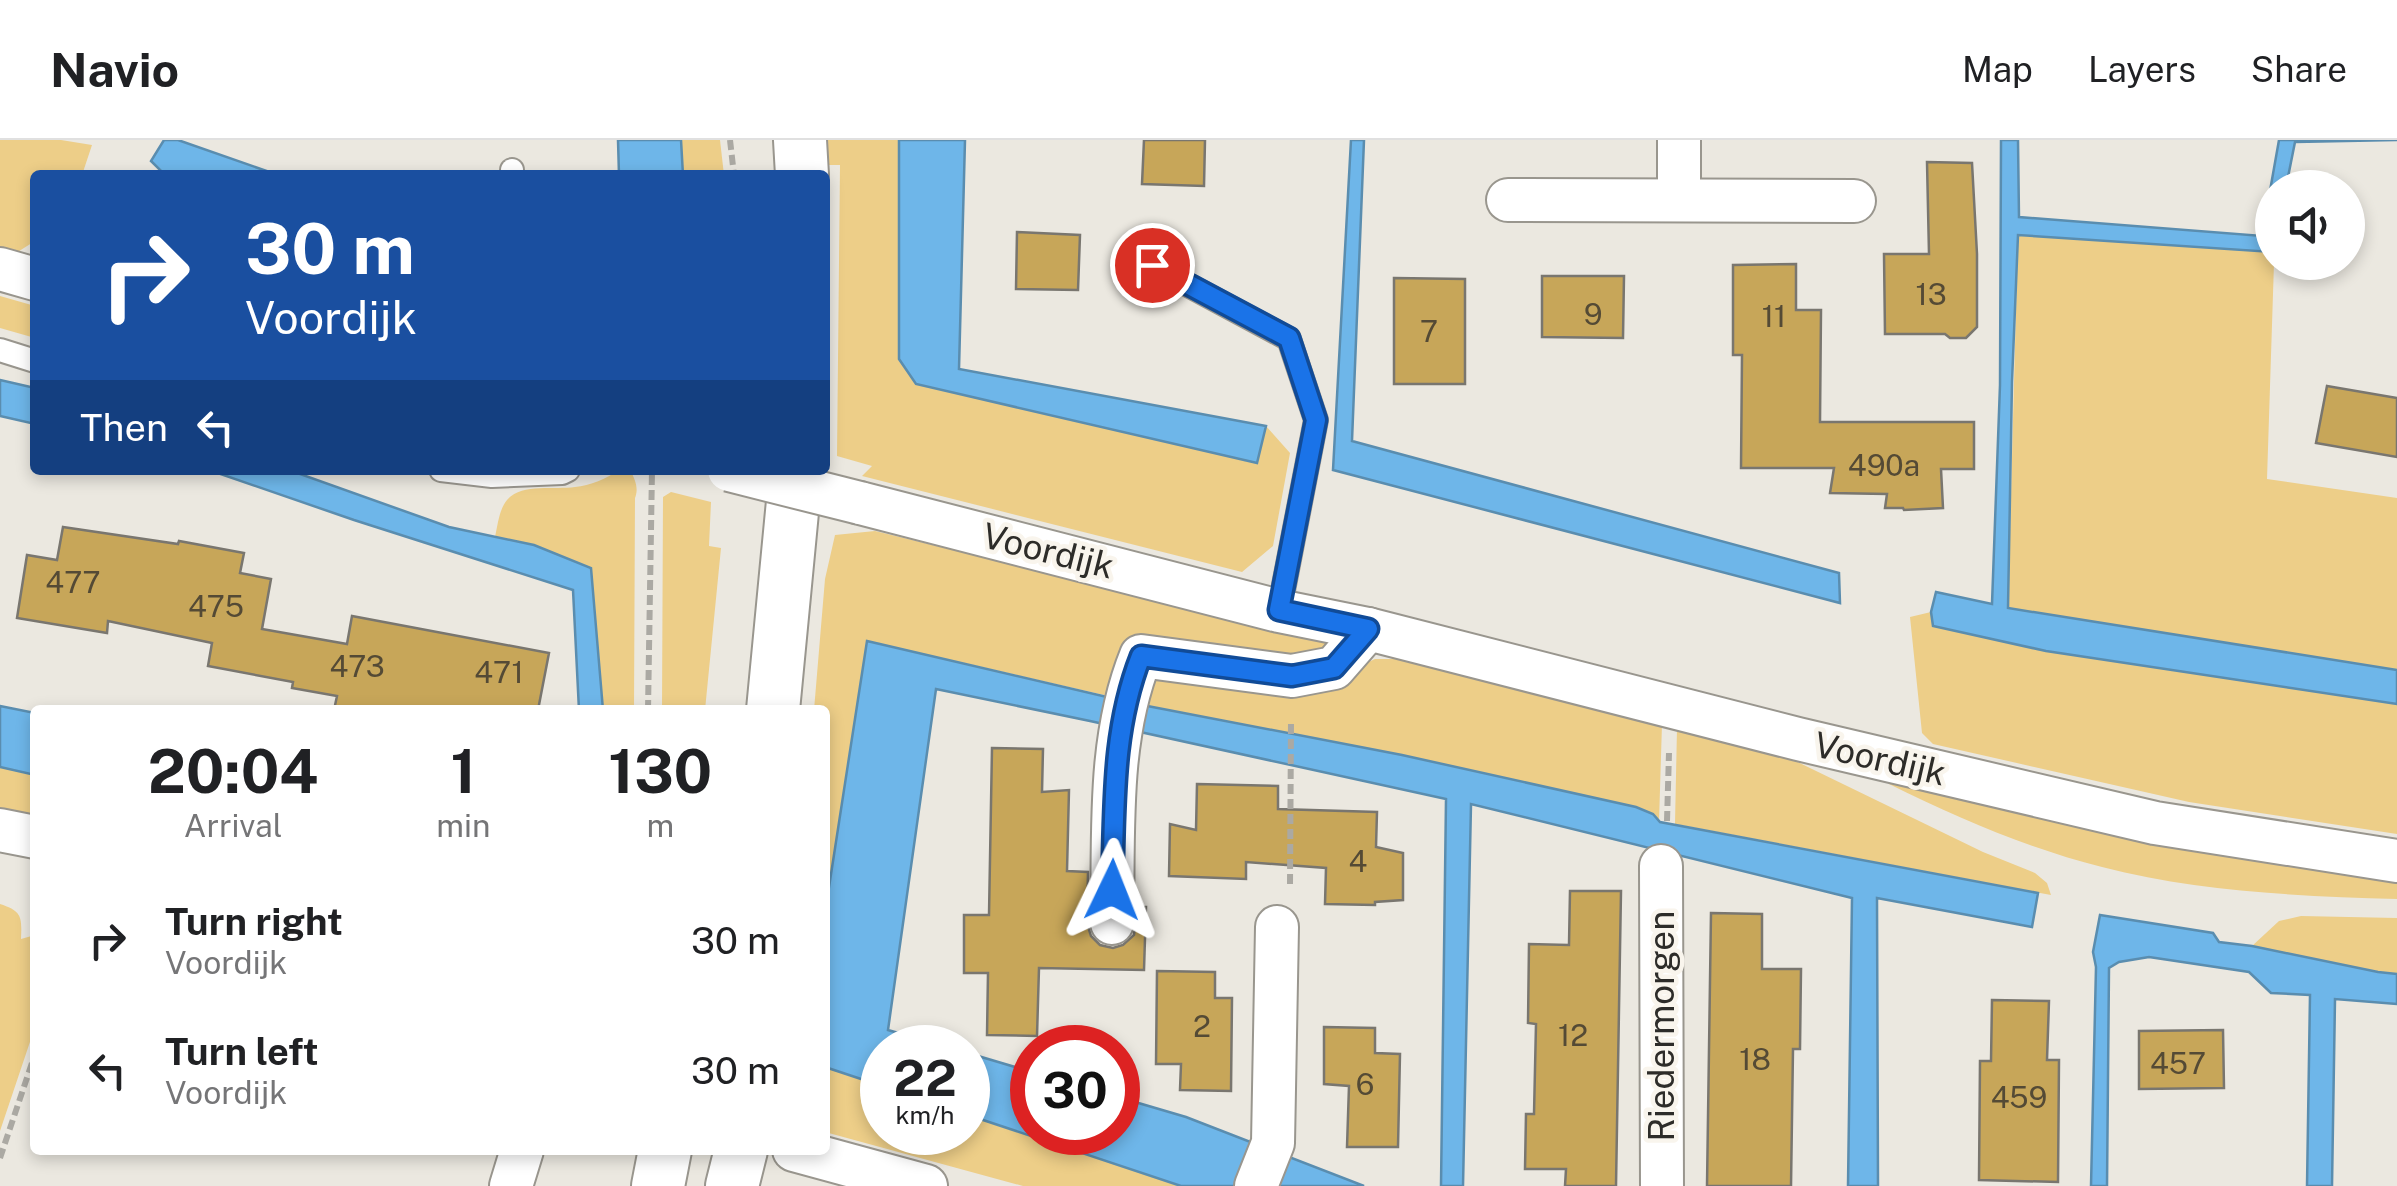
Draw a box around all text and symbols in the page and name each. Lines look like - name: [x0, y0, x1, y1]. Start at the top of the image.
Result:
- text: Navio: [50, 41, 179, 98]
- text: Map: [1962, 49, 2033, 90]
- text: Layers: [2088, 49, 2196, 90]
- text: Share: [2251, 49, 2347, 90]
- map controls: [2255, 170, 2365, 280]
- button: sound: [2255, 170, 2365, 280]
- text: 30 m: [245, 207, 415, 290]
- icon: right: [80, 210, 210, 340]
- pin: [1110, 223, 1195, 308]
- icon: arrive: [1125, 238, 1180, 293]
- house number: 13: [1915, 276, 1947, 312]
- text: Voordijk: [245, 291, 417, 344]
- house number: 9: [1584, 296, 1602, 332]
- house number: 11: [1762, 298, 1786, 334]
- house number: 7: [1420, 313, 1438, 349]
- icon: left: [188, 400, 243, 455]
- text: Then: [80, 405, 168, 450]
- house number: 490a: [1848, 447, 1920, 483]
- street label: Voordijk: [978, 514, 1118, 587]
- house number: 477: [45, 564, 101, 600]
- house number: 475: [188, 588, 244, 624]
- house number: 473: [329, 648, 385, 684]
- house number: 471: [474, 654, 524, 690]
- street label: Voordijk: [1810, 723, 1950, 794]
- text: 20:04: [148, 736, 318, 807]
- text: 1: [451, 736, 476, 807]
- text: 130: [608, 736, 712, 807]
- text: Arrival: [184, 807, 283, 844]
- text: min: [436, 807, 490, 844]
- text: m: [646, 807, 674, 844]
- position arrow: [1060, 838, 1164, 942]
- house number: 4: [1349, 843, 1367, 879]
- text: Turn right: [165, 899, 343, 944]
- street label: Riedermorgen: [1641, 911, 1682, 1141]
- icon: right: [80, 913, 135, 968]
- text: 30 m: [691, 918, 780, 963]
- text: Voordijk: [165, 944, 287, 981]
- house number: 2: [1193, 1008, 1211, 1044]
- house number: 12: [1558, 1017, 1588, 1053]
- speed limit sign: 30: [1010, 1025, 1140, 1155]
- text: Turn left: [165, 1029, 319, 1074]
- house number: 18: [1739, 1041, 1771, 1077]
- icon: left: [80, 1043, 135, 1098]
- house number: 457: [2150, 1045, 2206, 1081]
- text: 30 m: [691, 1048, 780, 1093]
- text: 22: [893, 1048, 957, 1107]
- house number: 6: [1356, 1066, 1374, 1102]
- text: Voordijk: [165, 1074, 287, 1111]
- house number: 459: [1991, 1079, 2047, 1115]
- text: km/h: [896, 1100, 954, 1130]

